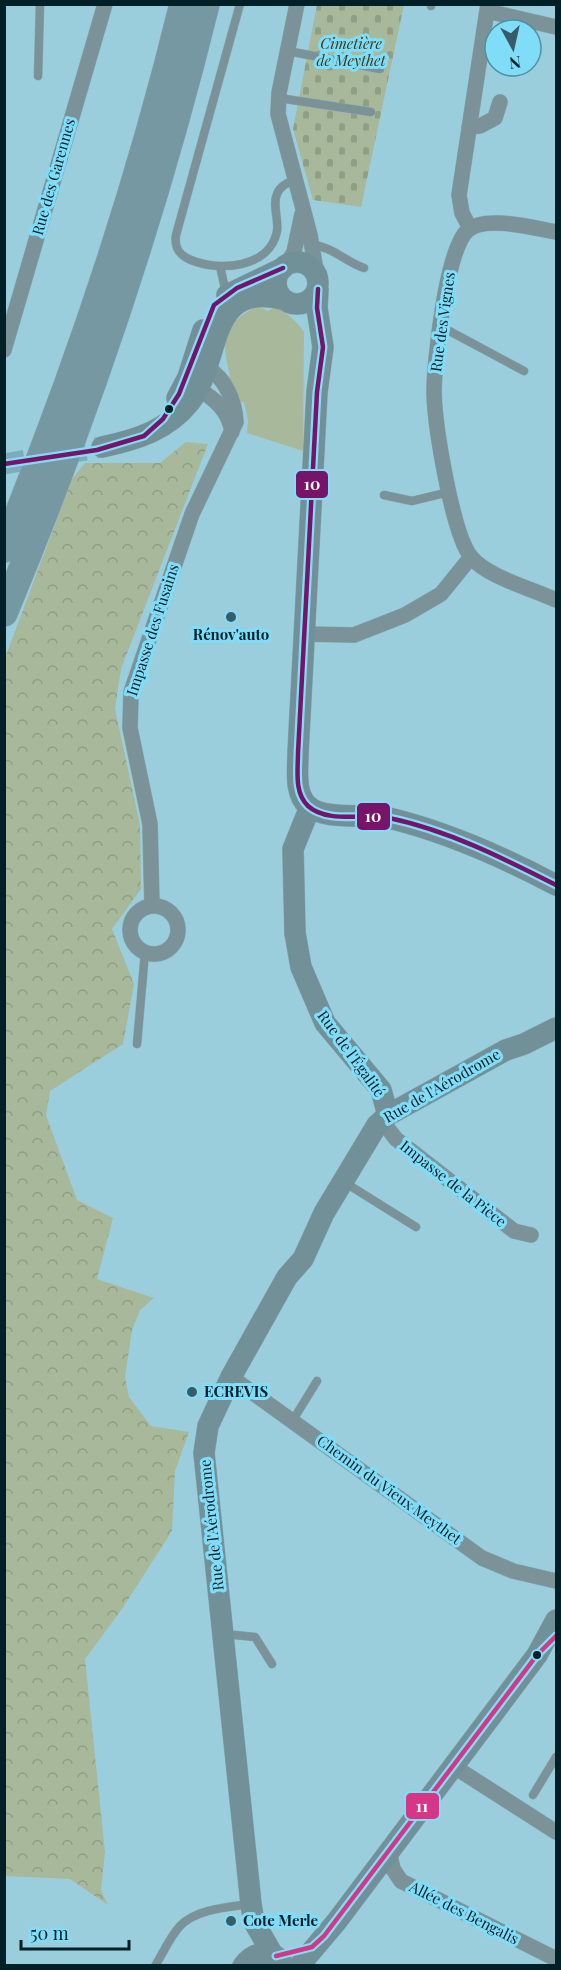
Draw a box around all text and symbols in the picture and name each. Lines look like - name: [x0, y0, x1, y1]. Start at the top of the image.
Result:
- north arrow: [483, 18, 543, 78]
- park label: Cimetière de Meythet: [316, 33, 387, 70]
- text: N: [508, 52, 522, 75]
- street label: Rue des Garennes: [27, 116, 79, 237]
- street label: Rue des Vignes: [425, 271, 459, 373]
- unlabelled marker: [163, 403, 175, 415]
- line badge: 10: [295, 470, 329, 499]
- text: 10: [304, 473, 320, 494]
- street label: Impasse des Fusains: [121, 561, 183, 698]
- marker: Rénov'auto: [224, 610, 238, 624]
- place label: Rénov'auto: [193, 624, 269, 644]
- line badge: 10: [356, 802, 391, 831]
- text: 10: [365, 805, 381, 826]
- street label: Rue de l'Égalité: [314, 1006, 390, 1101]
- street label: Rue de l'Aérodrome: [380, 1044, 503, 1127]
- street label: Impasse de la Pièce: [396, 1135, 511, 1231]
- place label: ECREVIS: [204, 1381, 269, 1401]
- marker: ECREVIS: [185, 1385, 199, 1399]
- street label: Chemin du Vieux Meythet: [313, 1430, 466, 1549]
- street label: Rue de l'Aérodrome: [194, 1459, 228, 1592]
- unlabelled marker: [531, 1649, 543, 1661]
- line badge: 11: [405, 1792, 440, 1820]
- text: 11: [416, 1795, 428, 1816]
- street label: Allée des Bengalis: [406, 1876, 522, 1948]
- place label: Cote Merle: [243, 1910, 319, 1930]
- scale bar: [21, 1913, 129, 1951]
- marker: Cote Merle: [224, 1914, 238, 1928]
- text: 50 m: [30, 1921, 69, 1945]

